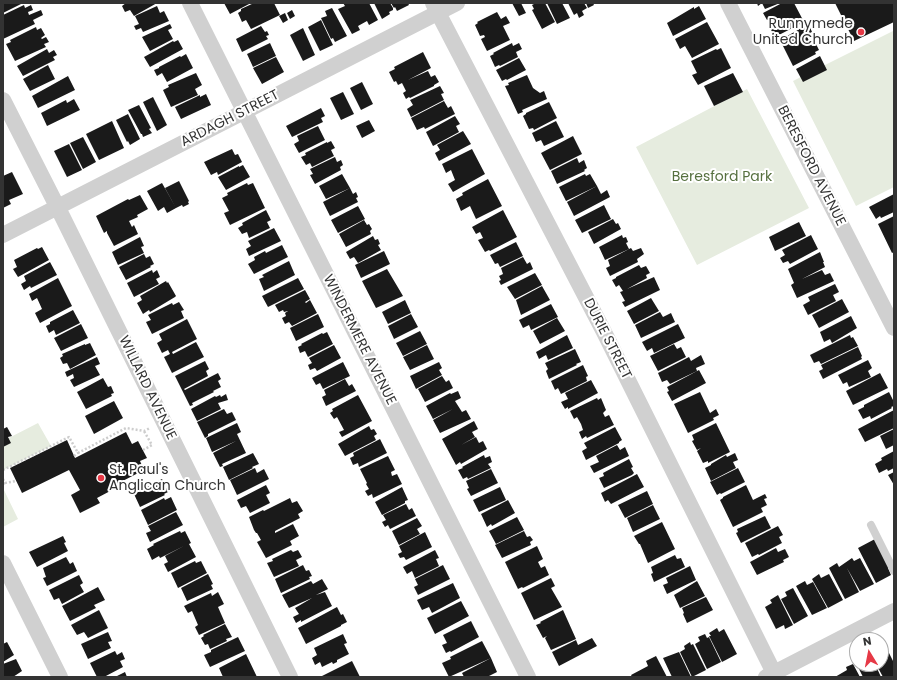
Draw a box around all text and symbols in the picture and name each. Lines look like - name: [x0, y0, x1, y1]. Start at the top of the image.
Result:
- place label: Runnymede United Church: [753, 16, 853, 48]
- marker: Runnymede United Church: [856, 27, 866, 37]
- street label: ARDAGH STREET: [178, 87, 282, 151]
- street label: BERESFORD AVENUE: [773, 103, 849, 229]
- park label: Beresford Park: [672, 169, 772, 185]
- street label: WINDERMERE AVENUE: [319, 272, 399, 408]
- street label: DURIE STREET: [579, 296, 635, 382]
- street label: WILLARD AVENUE: [115, 333, 179, 443]
- place label: St. Paul's Anglican Church: [109, 462, 226, 494]
- marker: St. Paul's Anglican Church: [96, 473, 106, 483]
- north arrow: [849, 632, 889, 672]
- text: N: [862, 633, 873, 650]

